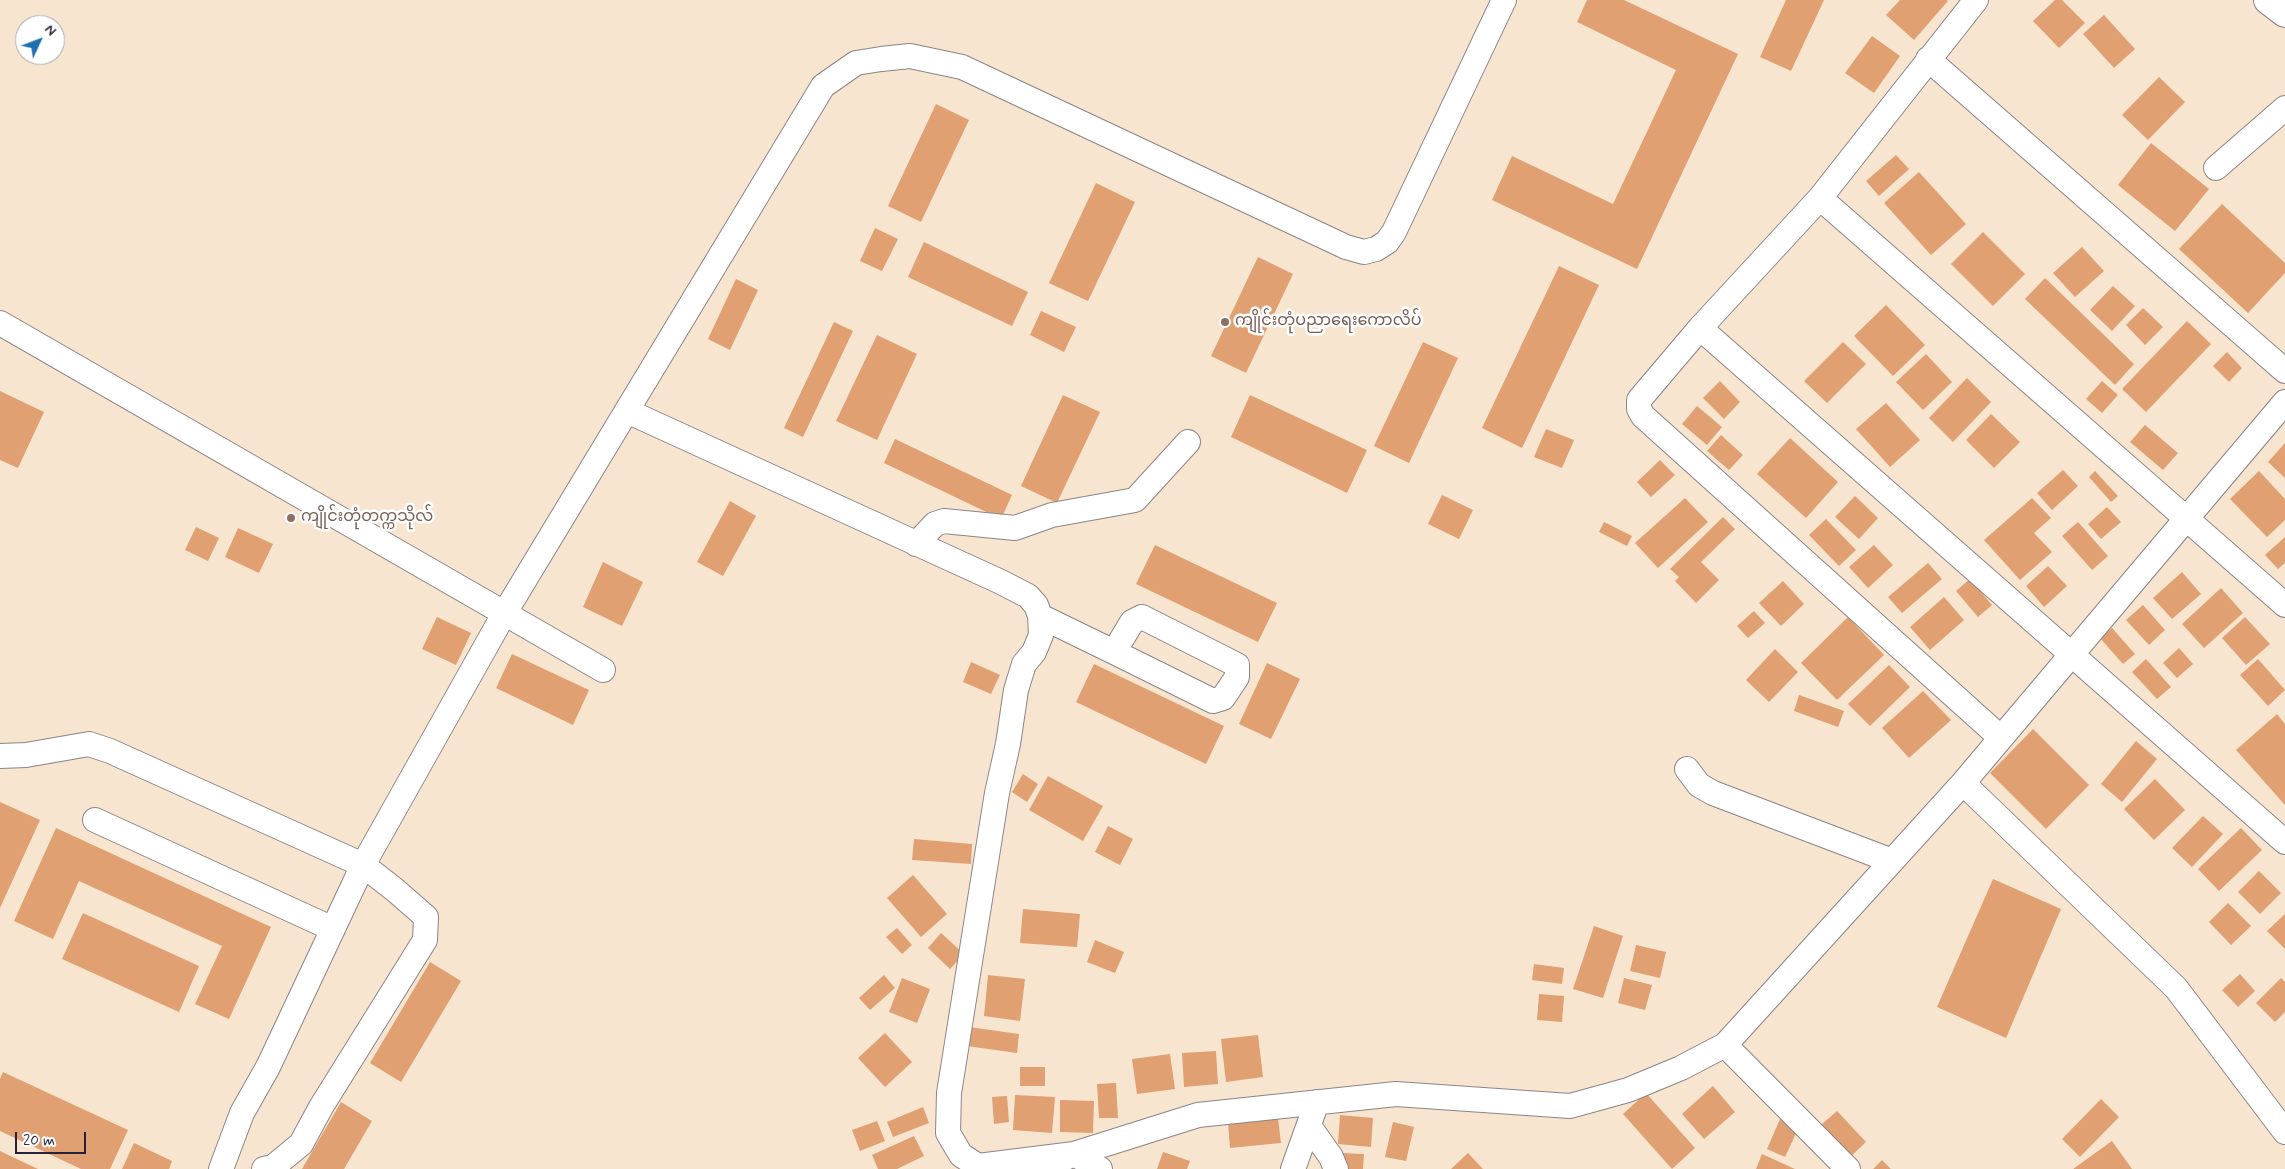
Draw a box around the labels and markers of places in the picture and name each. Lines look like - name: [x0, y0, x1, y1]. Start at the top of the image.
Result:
- place label: ကျိုင်းတုံပညာရေးကောလိပ်: [1235, 312, 1421, 332]
- marker: ကျိုင်းတုံပညာရေးကောလိပ်: [1219, 316, 1231, 328]
- place label: ကျိုင်းတုံတက္ကသိုလ်: [301, 508, 433, 528]
- marker: ကျိုင်းတုံတက္ကသိုလ်: [285, 512, 297, 524]

